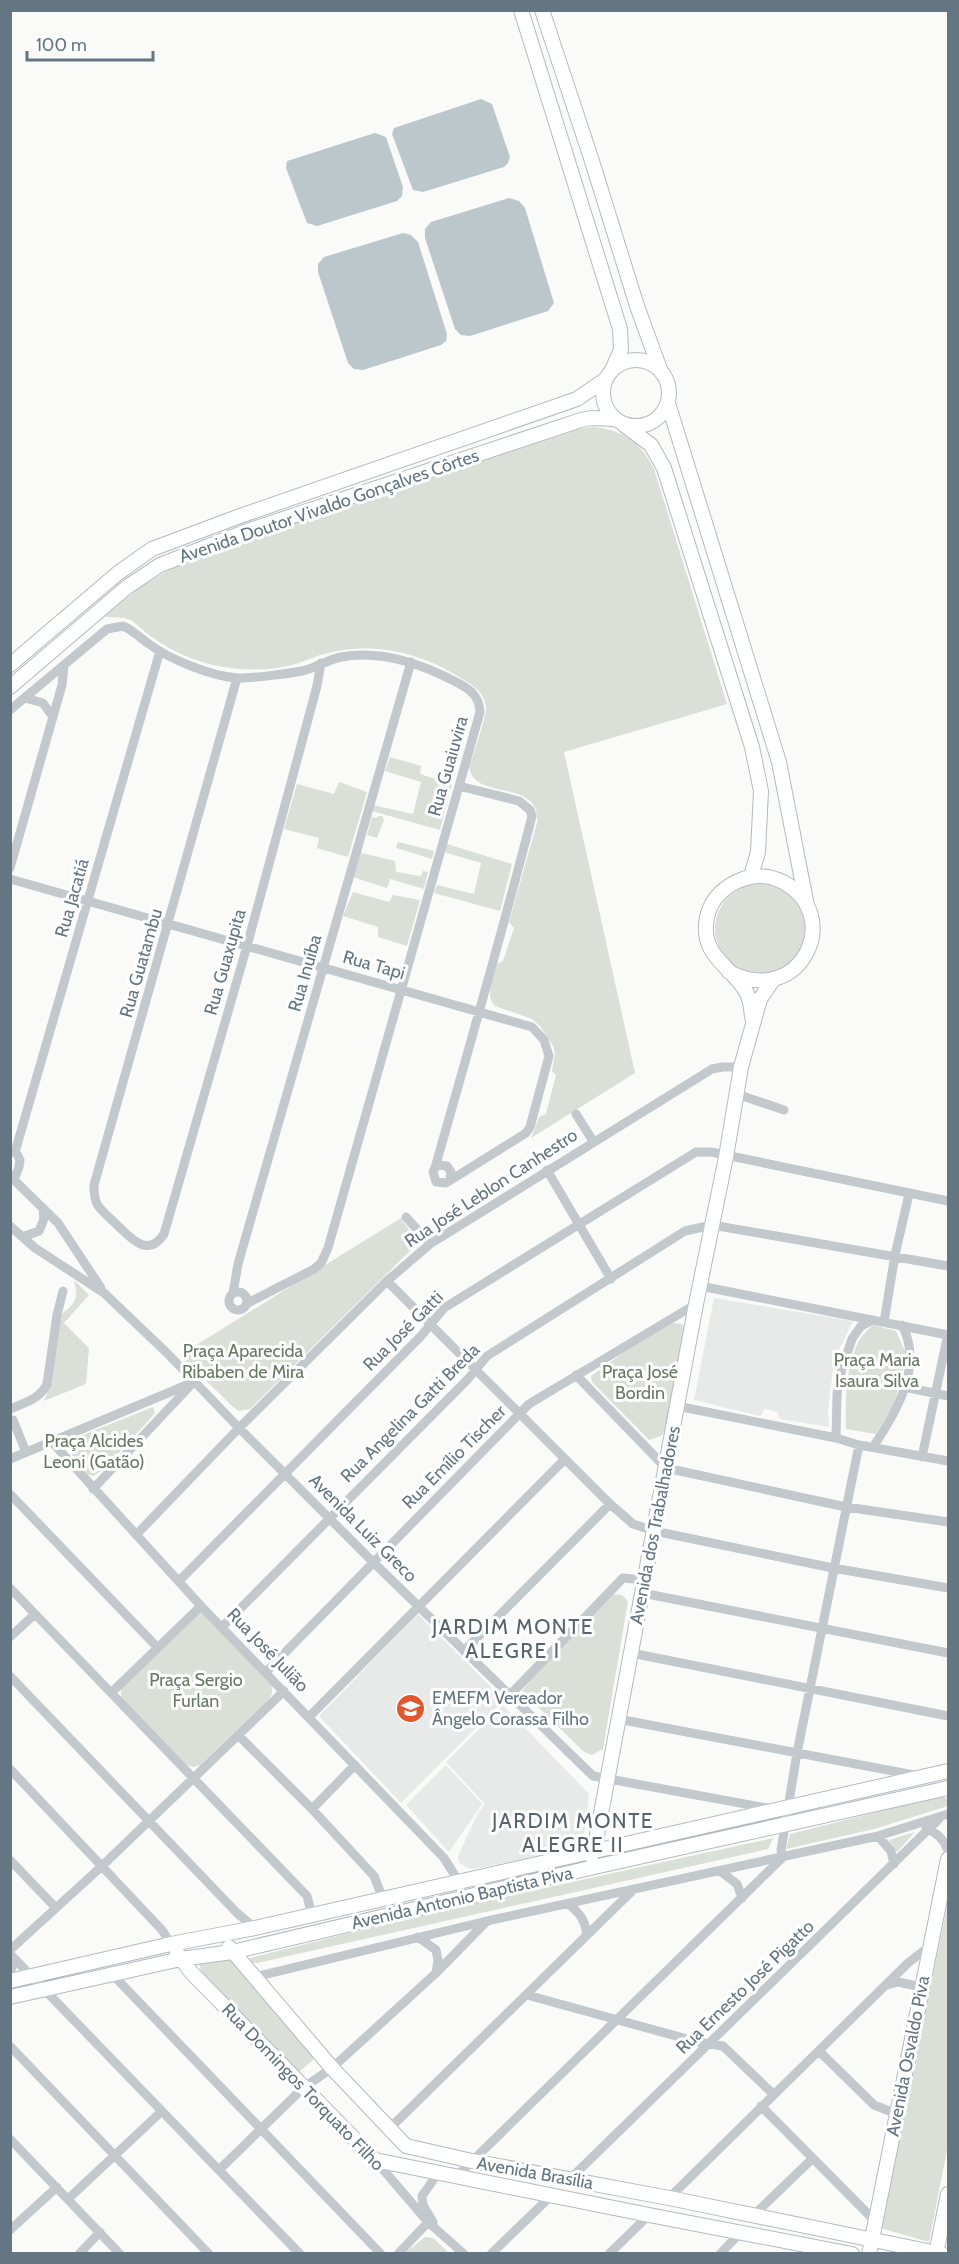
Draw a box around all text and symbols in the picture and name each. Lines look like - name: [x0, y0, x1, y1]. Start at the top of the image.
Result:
- scale bar: [27, 24, 153, 62]
- text: 100 m: [36, 34, 87, 56]
- street label: Avenida Doutor Vivaldo Gonçalves Côrtes: [176, 444, 482, 568]
- street label: Rua Guaiuvira: [423, 713, 473, 819]
- street label: Rua Jacatiá: [50, 856, 94, 940]
- street label: Rua Guatambu: [115, 906, 167, 1020]
- street label: Rua Guaxupita: [199, 906, 251, 1018]
- street label: Rua Inuíba: [284, 932, 327, 1014]
- street label: Rua Tapi: [340, 946, 408, 984]
- street label: Rua José Leblon Canhestro: [400, 1124, 582, 1252]
- street label: Rua José Gatti: [358, 1286, 448, 1376]
- street label: Rua Angelina Gatti Breda: [336, 1339, 484, 1487]
- park label: Praça Aparecida Ribaben de Mira: [182, 1340, 304, 1383]
- park label: Praça Maria Isaura Silva: [834, 1349, 921, 1392]
- park label: Praça José Bordin: [602, 1361, 678, 1404]
- street label: Rua Emílio Tischer: [398, 1400, 511, 1513]
- street label: Avenida dos Trabalhadores: [625, 1424, 685, 1626]
- park label: Praça Alcides Leoni (Gatão): [43, 1430, 145, 1473]
- street label: Avenida Luiz Greco: [304, 1469, 422, 1587]
- street label: Rua José Julião: [223, 1603, 314, 1697]
- district label: JARDIM MONTE ALEGRE I: [431, 1614, 594, 1663]
- park label: Praça Sergio Furlan: [149, 1669, 243, 1712]
- place label: EMEFM Vereador Ângelo Corassa Filho: [432, 1687, 589, 1730]
- school or university icon: EMEFM Vereador Ângelo Corassa Filho: [395, 1692, 427, 1724]
- district label: JARDIM MONTE ALEGRE II: [491, 1808, 654, 1857]
- street label: Avenida Antonio Baptista Piva: [349, 1862, 575, 1934]
- street label: Rua Ernesto José Pigatto: [671, 1915, 819, 2059]
- street label: Avenida Osvaldo Piva: [882, 1974, 934, 2138]
- street label: Rua Domingos Torquato Filho: [217, 1999, 389, 2175]
- street label: Avenida Brasília: [475, 2152, 595, 2194]

